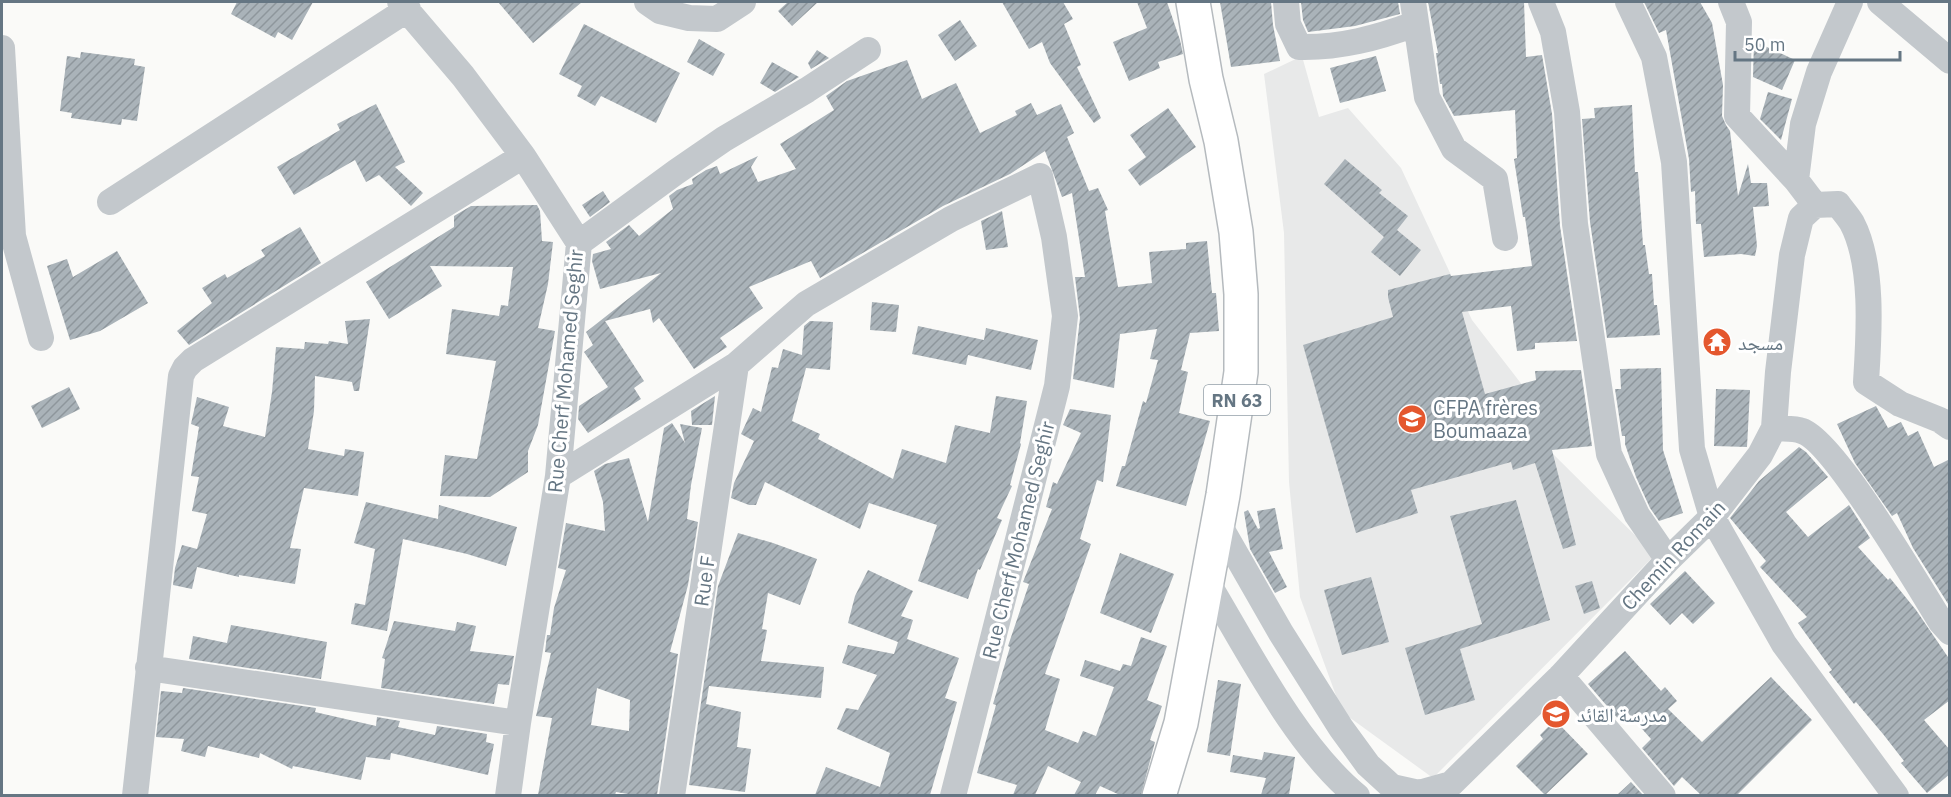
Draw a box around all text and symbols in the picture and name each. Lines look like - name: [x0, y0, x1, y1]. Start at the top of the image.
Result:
- scale bar: [1735, 24, 1900, 62]
- text: 50 m: [1744, 33, 1786, 56]
- street label: Rue Cherf Mohamed Seghir: [541, 248, 589, 494]
- temple icon: مسجد: [1701, 326, 1733, 358]
- place label: مسجد: [1738, 329, 1783, 356]
- road number: RN 63: [1204, 385, 1270, 415]
- place label: CFPA frères Boumaaza: [1433, 394, 1538, 444]
- school or university icon: CFPA frères Boumaaza: [1396, 403, 1428, 435]
- street label: Rue Cherf Mohamed Seghir: [975, 418, 1061, 662]
- street label: Chemin Romain: [1615, 494, 1731, 616]
- street label: Rue F: [687, 554, 721, 608]
- school or university icon: مدرسة القائد: [1540, 698, 1572, 730]
- place label: مدرسة القائد: [1577, 701, 1667, 728]

